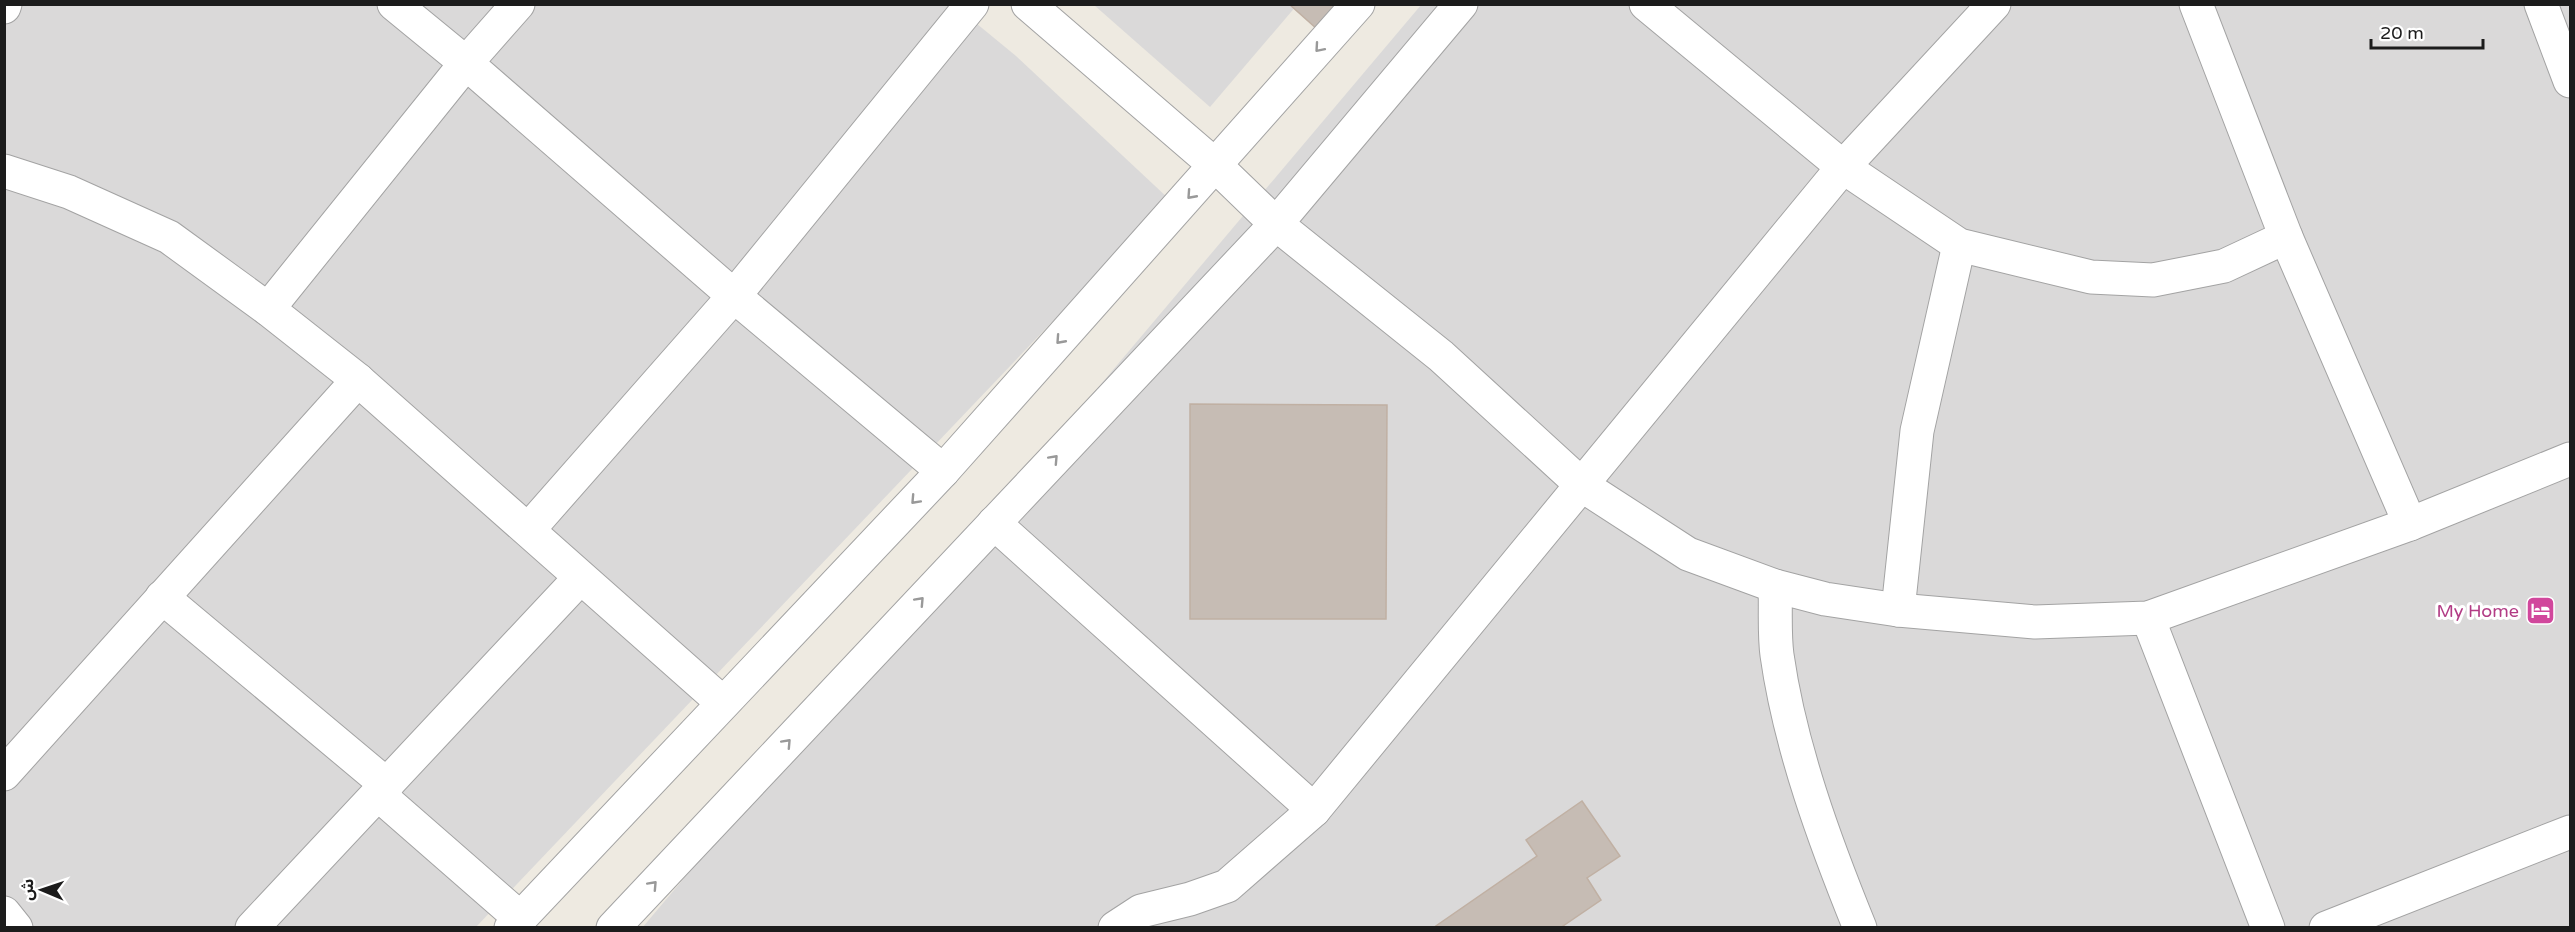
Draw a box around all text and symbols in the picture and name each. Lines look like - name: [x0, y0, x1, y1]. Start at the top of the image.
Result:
- scale bar: [2371, 12, 2484, 50]
- text: 20 m: [2380, 22, 2424, 44]
- one-way arrow: [1316, 42, 1327, 53]
- one-way arrow: [1187, 188, 1198, 199]
- one-way arrow: [1056, 333, 1067, 344]
- one-way arrow: [1047, 455, 1058, 465]
- one-way arrow: [912, 493, 923, 504]
- hotel icon: My Home: [2524, 595, 2556, 627]
- one-way arrow: [913, 597, 924, 608]
- place label: My Home: [2436, 600, 2519, 622]
- one-way arrow: [780, 739, 791, 750]
- north arrow: [12, 860, 72, 920]
- text: ش: [18, 878, 38, 901]
- one-way arrow: [646, 881, 657, 892]

